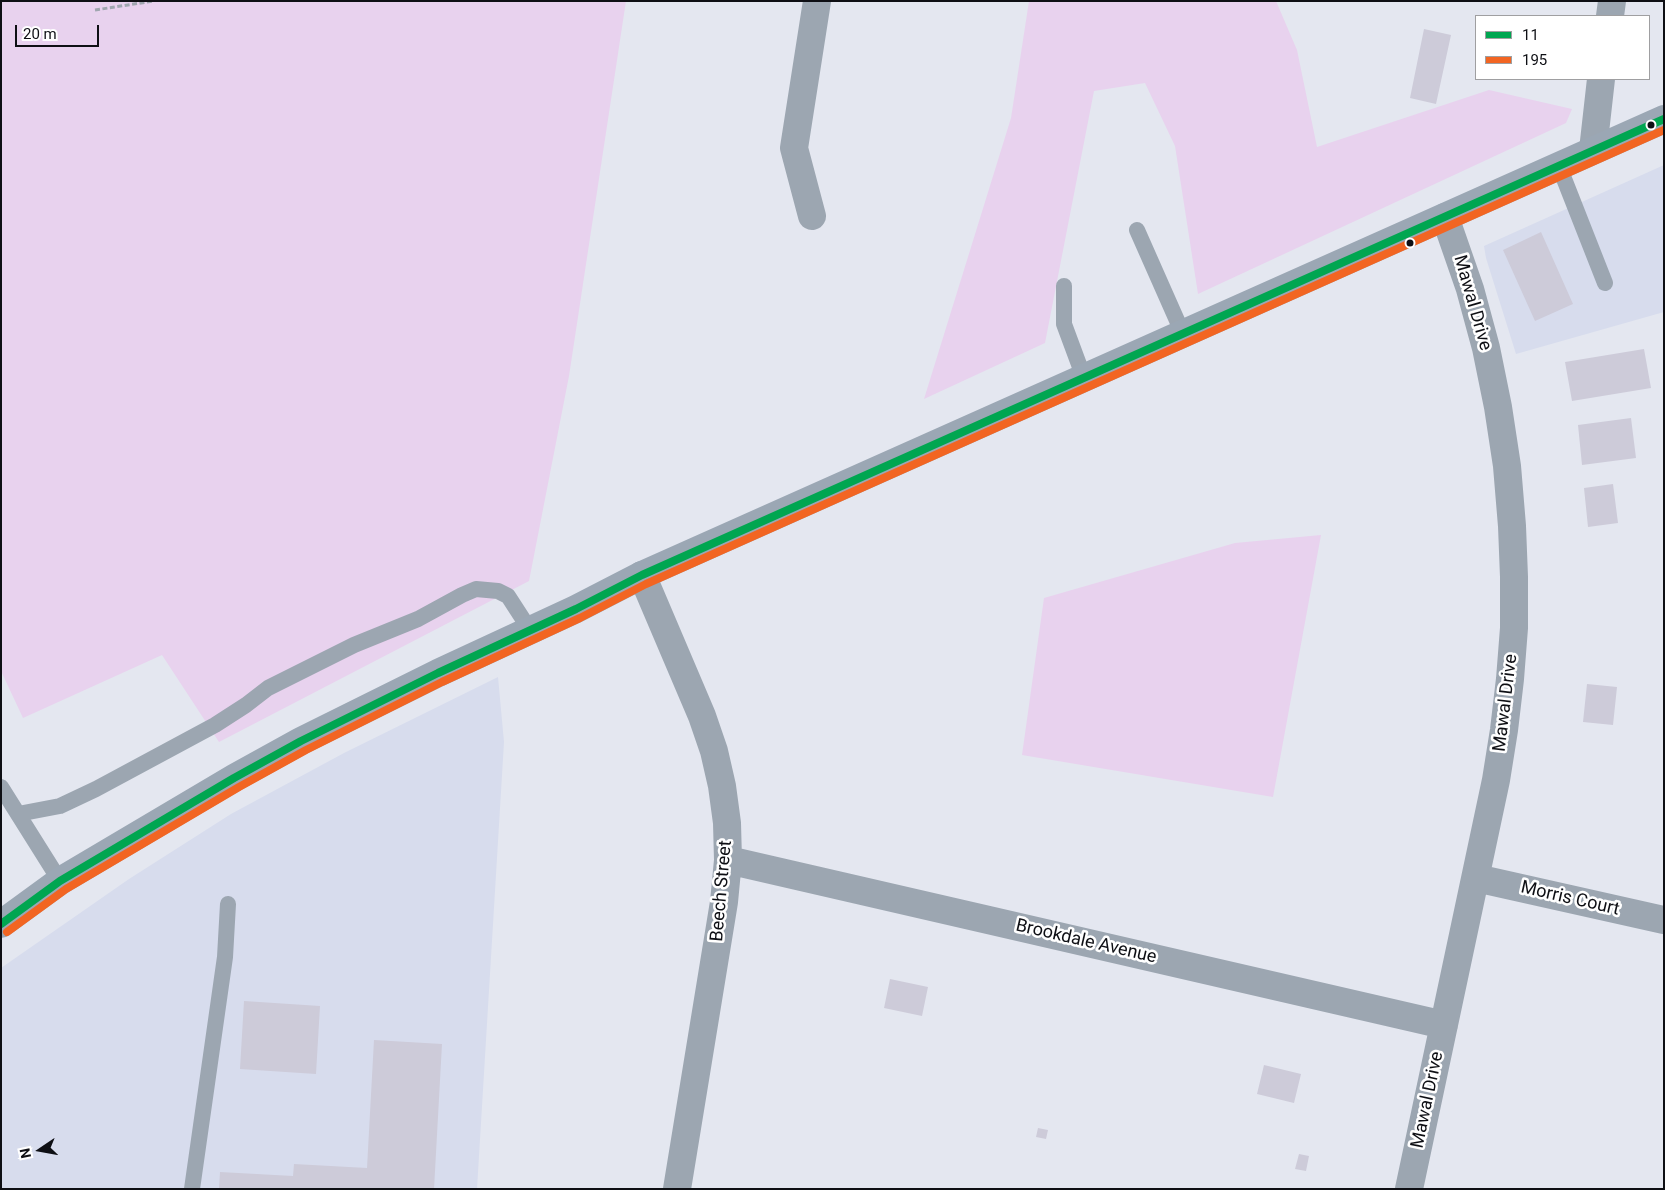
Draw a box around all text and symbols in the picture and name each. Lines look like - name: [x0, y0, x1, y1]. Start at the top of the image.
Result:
- scale bar: [18, 15, 101, 47]
- legend: [1475, 15, 1650, 80]
- text: 20 m: [23, 25, 57, 43]
- text: 11: [1522, 26, 1539, 44]
- text: 195: [1522, 51, 1547, 69]
- unlabelled marker: [1646, 120, 1656, 130]
- unlabelled marker: [1405, 238, 1415, 248]
- street label: Mawal Drive: [1448, 253, 1496, 353]
- street label: Mawal Drive: [1489, 653, 1523, 753]
- street label: Beech Street: [707, 839, 737, 943]
- street label: Morris Court: [1519, 877, 1621, 921]
- street label: Brookdale Avenue: [1014, 915, 1158, 969]
- street label: Mawal Drive: [1407, 1050, 1449, 1150]
- north arrow: [15, 1125, 65, 1175]
- text: N: [16, 1147, 34, 1160]

